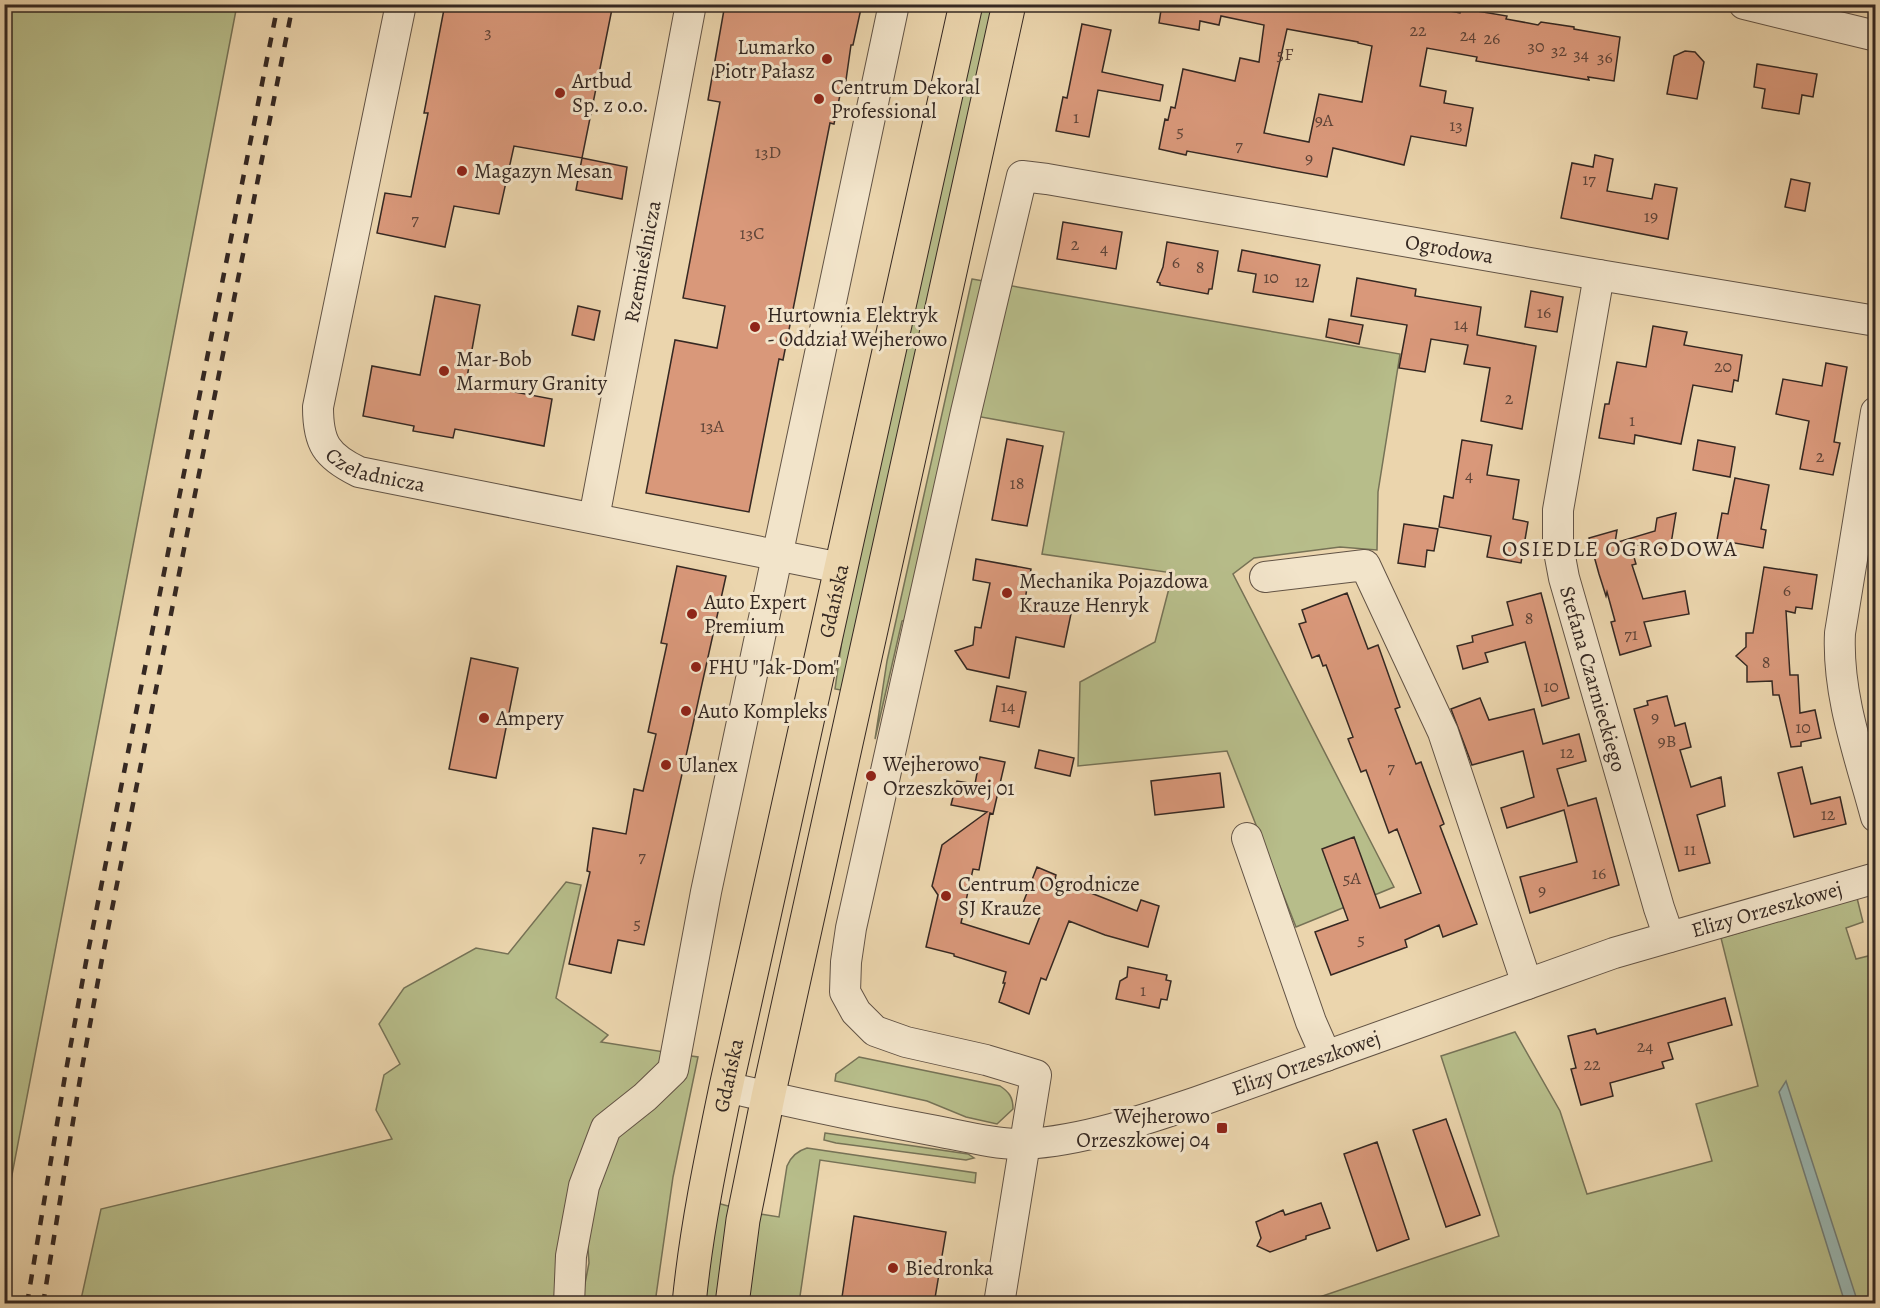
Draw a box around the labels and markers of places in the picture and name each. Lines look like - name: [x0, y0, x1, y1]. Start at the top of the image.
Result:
- place label: Lumarko Piotr Pałasz: [714, 33, 815, 85]
- marker: Lumarko Piotr Pałasz: [820, 52, 834, 66]
- place label: Artbud Sp. z o.o.: [571, 67, 649, 119]
- place label: Centrum Dekoral Professional: [831, 73, 980, 125]
- marker: Artbud Sp. z o.o.: [553, 86, 567, 100]
- marker: Centrum Dekoral Professional: [812, 92, 826, 106]
- place label: Magazyn Mesan: [474, 157, 613, 185]
- marker: Magazyn Mesan: [455, 164, 469, 178]
- place label: Hurtownia Elektryk - Oddział Wejherowo: [767, 301, 947, 353]
- marker: Hurtownia Elektryk - Oddział Wejherowo: [748, 320, 762, 334]
- place label: Mar-Bob Marmury Granity: [456, 345, 608, 397]
- marker: Mar-Bob Marmury Granity: [437, 364, 451, 378]
- place label: Mechanika Pojazdowa Krauze Henryk: [1019, 567, 1209, 619]
- marker: Mechanika Pojazdowa Krauze Henryk: [1000, 586, 1014, 600]
- place label: Auto Expert Premium: [703, 588, 807, 640]
- marker: Auto Expert Premium: [685, 607, 699, 621]
- place label: FHU "Jak-Dom": [708, 653, 839, 681]
- marker: FHU "Jak-Dom": [689, 660, 703, 674]
- place label: Auto Kompleks: [697, 697, 828, 725]
- place label: Ampery: [495, 704, 564, 732]
- marker: Auto Kompleks: [679, 704, 693, 718]
- marker: Ampery: [477, 711, 491, 725]
- place label: Wejherowo Orzeszkowej 01: [882, 750, 1015, 802]
- place label: Ulanex: [678, 751, 738, 779]
- marker: Ulanex: [659, 758, 673, 772]
- marker: Wejherowo Orzeszkowej 01: [864, 769, 878, 783]
- place label: Centrum Ogrodnicze SJ Krauze: [958, 870, 1140, 922]
- marker: Centrum Ogrodnicze SJ Krauze: [939, 889, 953, 903]
- place label: Wejherowo Orzeszkowej 04: [1076, 1102, 1210, 1154]
- marker: Wejherowo Orzeszkowej 04: [1215, 1121, 1229, 1135]
- place label: Biedronka: [905, 1254, 994, 1282]
- marker: Biedronka: [886, 1261, 900, 1275]

